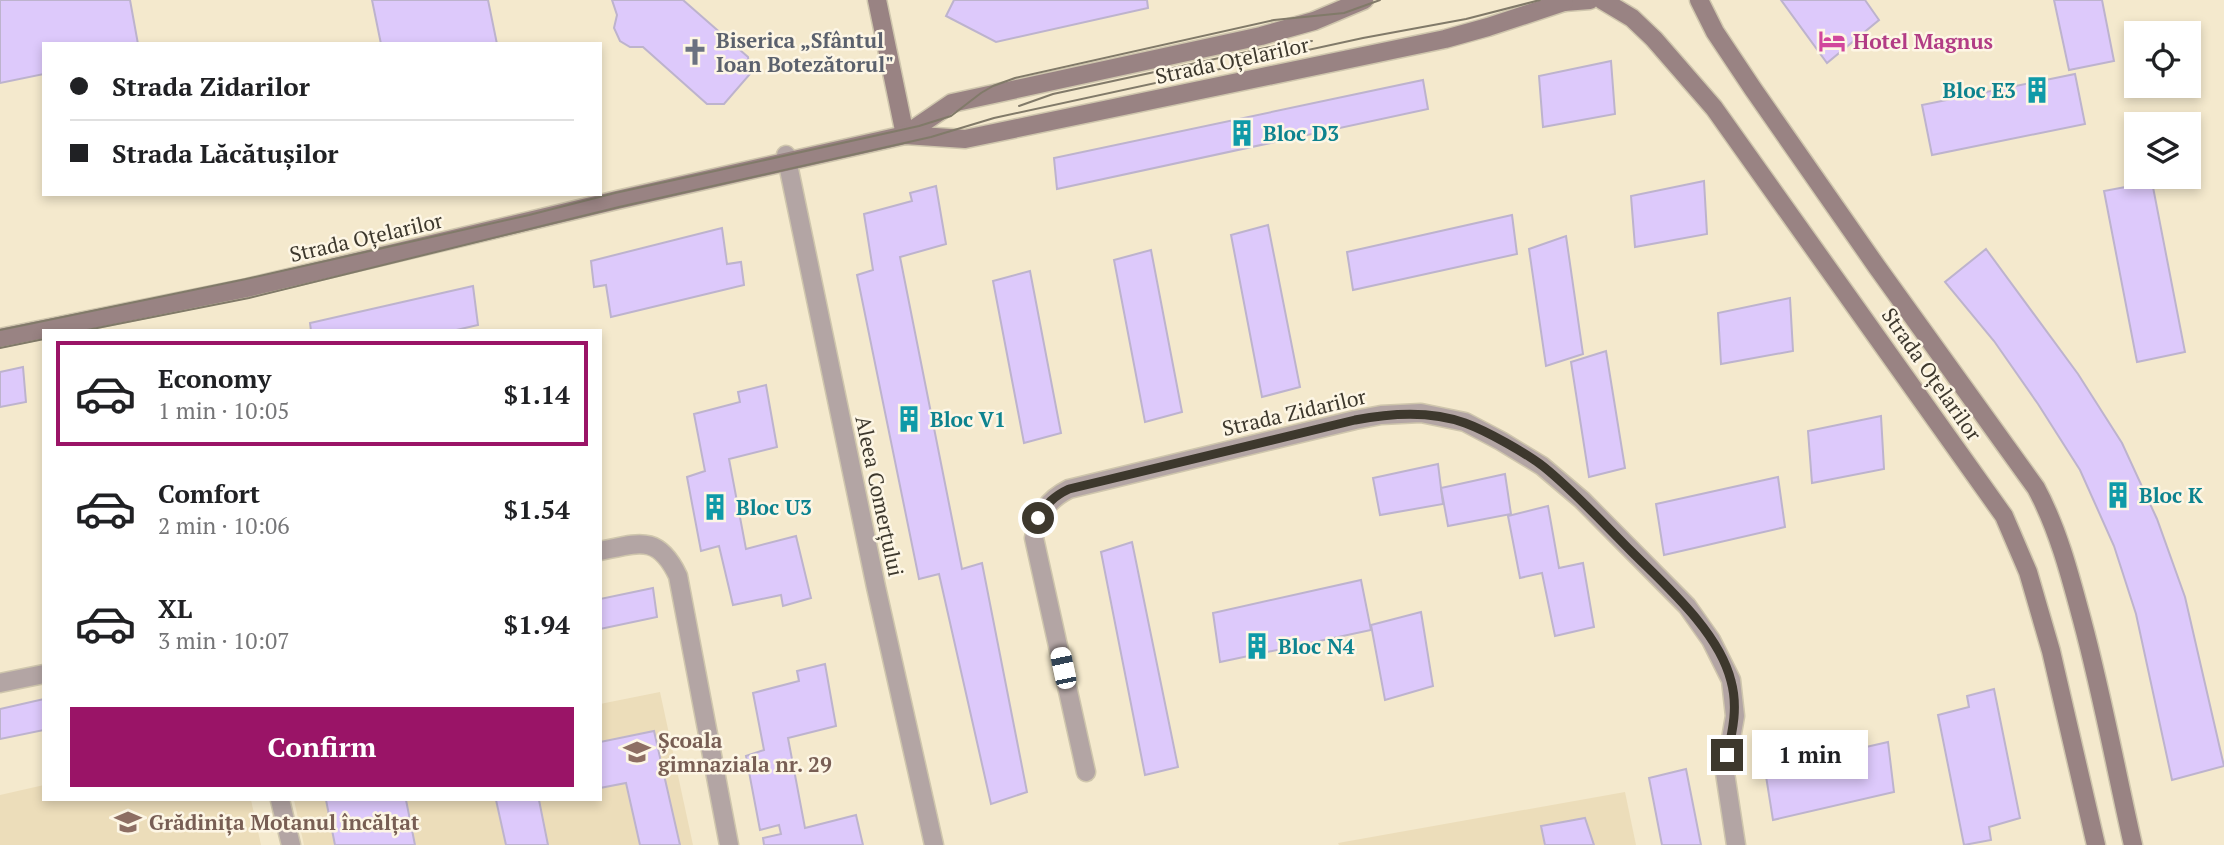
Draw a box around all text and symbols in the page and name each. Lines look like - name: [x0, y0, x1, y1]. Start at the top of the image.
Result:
- map controls: [2124, 21, 2201, 189]
- button: locate: [2124, 21, 2201, 98]
- place label: Biserica „Sfântul Ioan Botezătorul": [716, 26, 894, 78]
- hotel icon: Hotel Magnus: [1817, 26, 1847, 56]
- place label: Hotel Magnus: [1853, 27, 1993, 55]
- street label: Strada Oțelarilor: [1153, 30, 1311, 90]
- church icon: Biserica „Sfântul Ioan Botezătorul": [680, 37, 710, 67]
- text: Strada Zidarilor: [112, 69, 310, 103]
- building icon: Bloc E3: [2022, 75, 2052, 105]
- place label: Bloc E3: [1943, 76, 2016, 104]
- button: layers: [2124, 112, 2201, 189]
- building icon: Bloc D3: [1227, 118, 1257, 148]
- place label: Bloc D3: [1263, 119, 1339, 147]
- text: Strada Lăcătușilor: [112, 136, 339, 170]
- street label: Strada Oțelarilor: [287, 206, 445, 268]
- street label: Strada Oțelarilor: [1876, 302, 1988, 446]
- text: Economy: [158, 361, 271, 395]
- icon: car: [74, 362, 137, 425]
- text: $1.14: [504, 377, 570, 411]
- street label: Strada Zidarilor: [1219, 382, 1369, 442]
- text: 1 min · 10:05: [158, 395, 290, 426]
- building icon: Bloc V1: [894, 404, 924, 434]
- place label: Bloc V1: [930, 405, 1006, 433]
- street label: Aleea Comerțului: [849, 413, 911, 579]
- text: Comfort: [158, 476, 260, 510]
- icon: car: [74, 477, 137, 540]
- building icon: Bloc K: [2103, 480, 2133, 510]
- place label: Bloc K: [2139, 481, 2203, 509]
- text: $1.54: [504, 492, 570, 526]
- building icon: Bloc U3: [700, 492, 730, 522]
- place label: Bloc U3: [736, 493, 812, 521]
- route start: [1022, 502, 1054, 534]
- text: 2 min · 10:06: [158, 510, 290, 541]
- text: XL: [158, 591, 192, 625]
- icon: car: [74, 592, 137, 655]
- text: $1.94: [504, 607, 570, 641]
- text: 3 min · 10:07: [158, 625, 290, 656]
- building icon: Bloc N4: [1242, 631, 1272, 661]
- place label: Bloc N4: [1278, 632, 1355, 660]
- car: [1049, 645, 1078, 691]
- button: Confirm: [70, 707, 574, 787]
- place label: Școala gimnaziala nr. 29: [658, 726, 832, 778]
- callout: 1 min: [1752, 730, 1867, 780]
- school or university icon: Școala gimnaziala nr. 29: [622, 737, 652, 767]
- route end: [1711, 739, 1743, 771]
- text: 1 min: [1779, 739, 1841, 770]
- school or university icon: Grădinița Motanul încălțat: [113, 807, 143, 837]
- place label: Grădinița Motanul încălțat: [149, 808, 420, 836]

